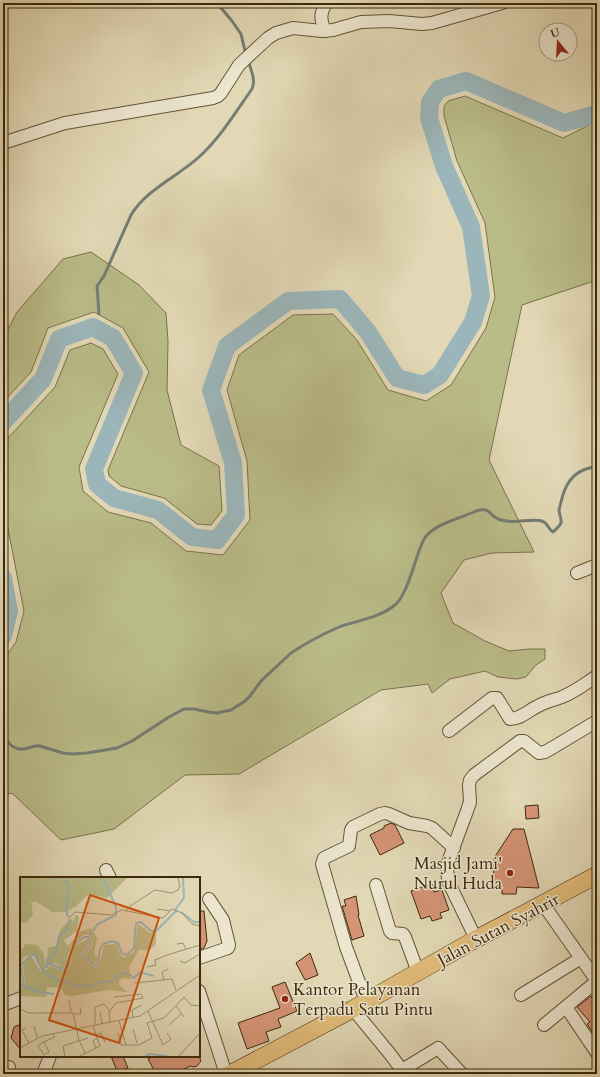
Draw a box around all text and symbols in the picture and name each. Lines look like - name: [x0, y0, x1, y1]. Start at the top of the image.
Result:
- north arrow: [538, 22, 578, 62]
- text: U: [548, 24, 562, 41]
- place label: Masjid Jami' Nurul Huda: [414, 852, 503, 895]
- marker: Masjid Jami' Nurul Huda: [505, 868, 515, 878]
- inset map: [20, 877, 200, 1057]
- street label: Jalan Sutan Syahrir: [431, 887, 564, 973]
- place label: Kantor Pelayanan Terpadu Satu Pintu: [293, 978, 433, 1021]
- marker: Kantor Pelayanan Terpadu Satu Pintu: [280, 994, 290, 1004]

